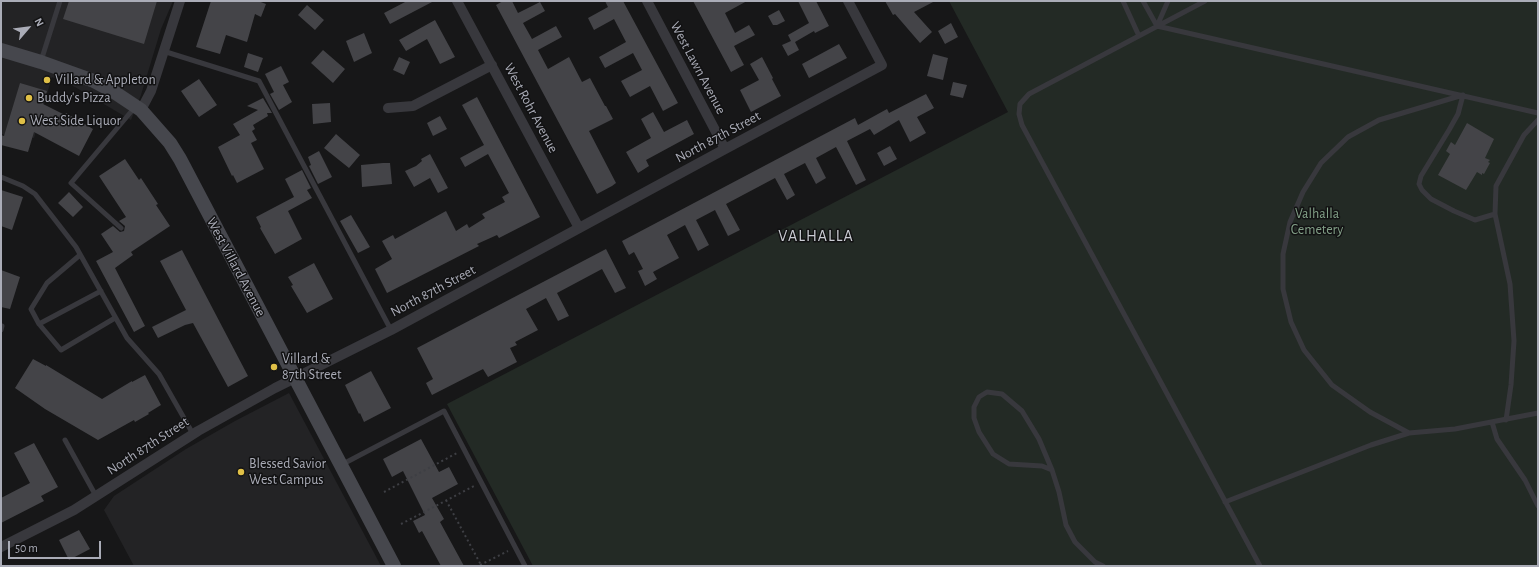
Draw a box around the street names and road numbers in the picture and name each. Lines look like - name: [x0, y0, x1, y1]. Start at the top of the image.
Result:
- street label: West Lawn Avenue: [667, 19, 729, 117]
- street label: West Rohr Avenue: [500, 60, 562, 156]
- street label: North 87th Street: [673, 107, 763, 167]
- street label: West Villard Avenue: [203, 215, 269, 319]
- street label: North 87th Street: [388, 261, 478, 321]
- street label: North 87th Street: [104, 413, 192, 479]

